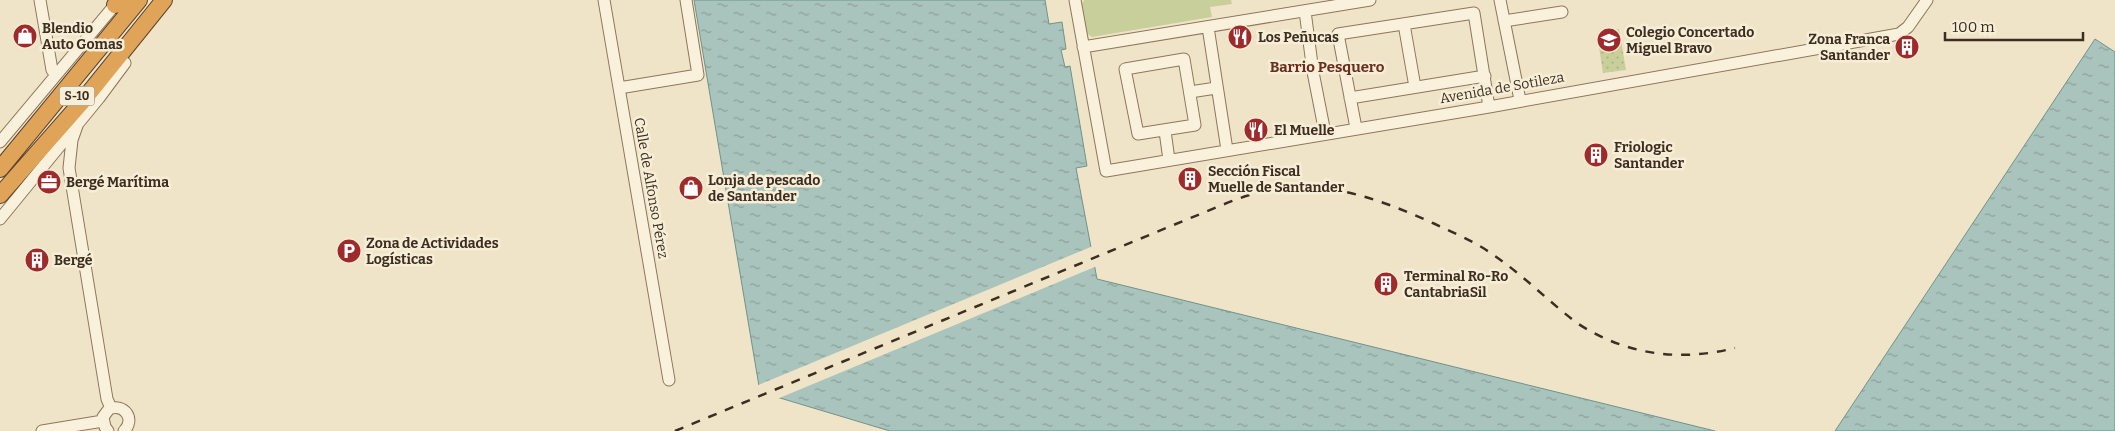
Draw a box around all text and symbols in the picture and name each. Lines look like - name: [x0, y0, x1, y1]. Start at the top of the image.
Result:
- scale bar: [1945, 10, 2082, 42]
- text: 100 m: [1952, 18, 1995, 36]
- place label: Blendio Auto Gomas: [42, 20, 123, 53]
- shop icon: Blendio Auto Gomas: [12, 23, 38, 49]
- restaurant icon: Los Peñucas: [1227, 24, 1253, 50]
- place label: Colegio Concertado Miguel Bravo: [1626, 24, 1754, 57]
- school or university icon: Colegio Concertado Miguel Bravo: [1596, 27, 1622, 53]
- place label: Los Peñucas: [1258, 29, 1339, 46]
- place label: Zona Franca Santander: [1808, 31, 1890, 64]
- building icon: Zona Franca Santander: [1894, 34, 1920, 60]
- district label: Barrio Pesquero: [1270, 58, 1385, 76]
- street label: Avenida de Sotileza: [1438, 69, 1566, 107]
- road number: S-10: [60, 86, 94, 105]
- street label: Calle de Alfonso Pérez: [630, 116, 672, 260]
- restaurant icon: El Muelle: [1243, 117, 1269, 143]
- place label: El Muelle: [1274, 122, 1335, 139]
- place label: Friologic Santander: [1614, 139, 1684, 172]
- building icon: Friologic Santander: [1583, 142, 1609, 168]
- place label: Sección Fiscal Muelle de Santander: [1208, 163, 1345, 196]
- building icon: Sección Fiscal Muelle de Santander: [1177, 166, 1203, 192]
- office icon: Bergé Marítima: [36, 169, 62, 195]
- place label: Lonja de pescado de Santander: [708, 172, 820, 205]
- place label: Bergé Marítima: [66, 174, 169, 191]
- shop icon: Lonja de pescado de Santander: [678, 175, 704, 201]
- place label: Zona de Actividades Logísticas: [366, 235, 499, 268]
- parking icon: Zona de Actividades Logísticas: [336, 238, 362, 264]
- building icon: Bergé: [24, 247, 50, 273]
- place label: Bergé: [54, 252, 93, 269]
- place label: Terminal Ro-Ro CantabriaSil: [1404, 268, 1508, 301]
- building icon: Terminal Ro-Ro CantabriaSil: [1373, 271, 1399, 297]

